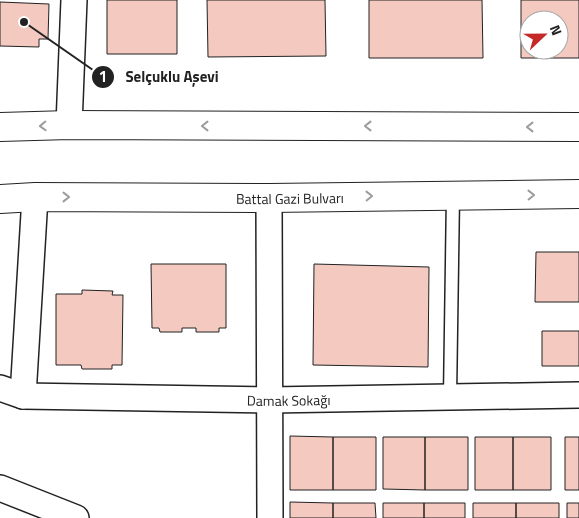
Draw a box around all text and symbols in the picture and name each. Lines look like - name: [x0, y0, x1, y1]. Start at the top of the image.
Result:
- north arrow: [519, 10, 569, 60]
- text: N: [545, 22, 568, 38]
- callout: Selçuklu Aşevi: [91, 62, 229, 92]
- text: 1: [99, 65, 107, 88]
- text: Selçuklu Aşevi: [125, 65, 219, 88]
- one-way arrow: [39, 121, 46, 131]
- one-way arrow: [201, 121, 209, 131]
- one-way arrow: [364, 121, 372, 131]
- one-way arrow: [526, 122, 534, 132]
- street label: Battal Gazi Bulvarı: [236, 187, 344, 209]
- one-way arrow: [527, 189, 535, 200]
- one-way arrow: [365, 191, 373, 202]
- one-way arrow: [62, 192, 70, 202]
- street label: Damak Sokağı: [247, 389, 331, 411]

